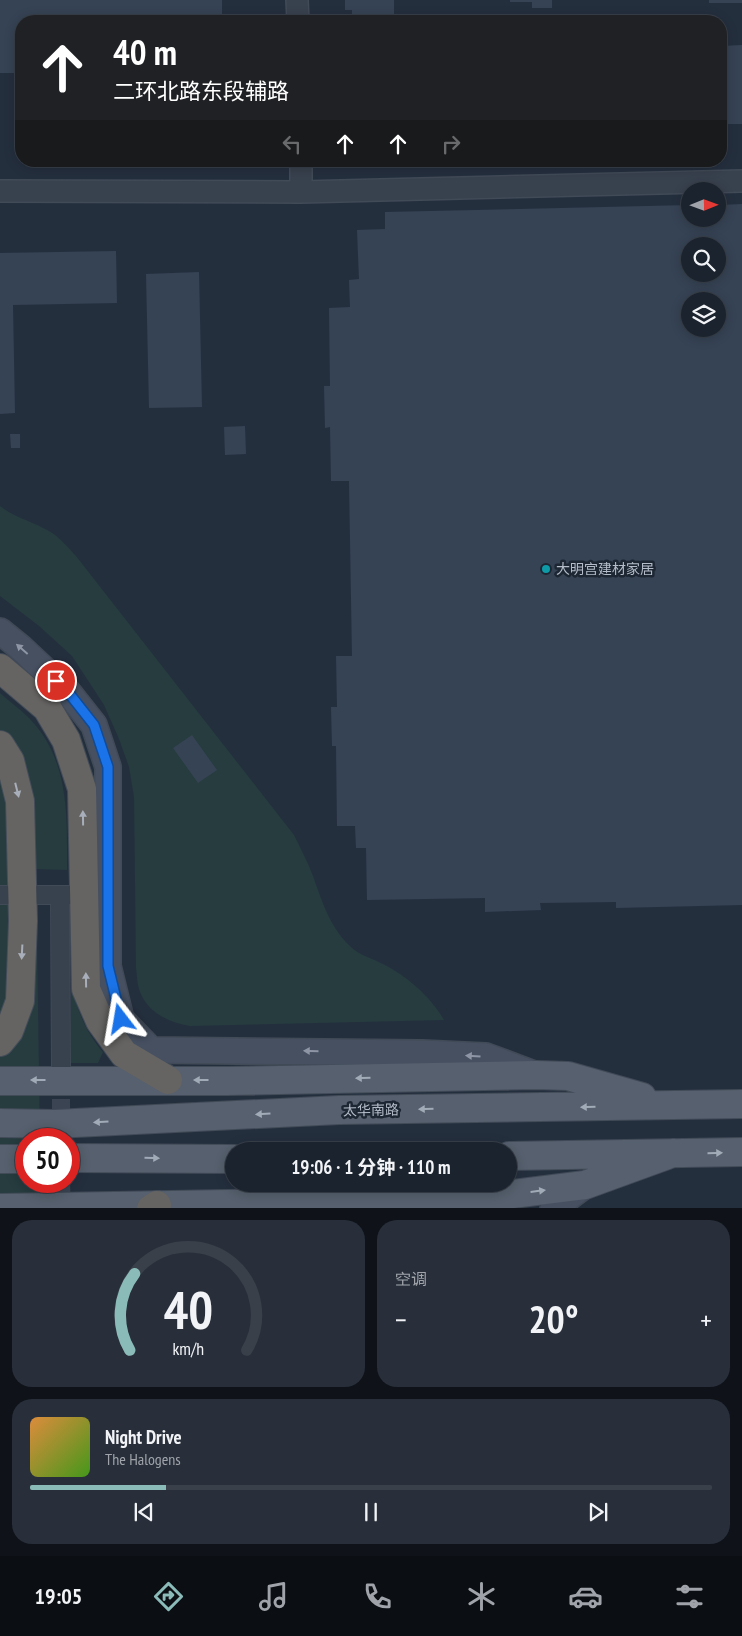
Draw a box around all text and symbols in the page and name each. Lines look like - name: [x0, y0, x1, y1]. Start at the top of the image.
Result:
- text: 40 m: [113, 29, 177, 75]
- icon: ahead: [30, 35, 95, 100]
- text: 二环北路东段辅路: [113, 77, 289, 105]
- icon: left: [278, 130, 306, 158]
- icon: ahead: [331, 130, 359, 158]
- icon: ahead: [384, 130, 412, 158]
- icon: right: [437, 130, 465, 158]
- north arrow: [681, 182, 726, 228]
- map controls: [681, 182, 726, 337]
- button: search: [681, 237, 726, 282]
- button: layers: [681, 292, 726, 337]
- place label: 大明宫建材家居: [556, 560, 654, 578]
- marker: 大明宫建材家居: [540, 563, 552, 575]
- one-way arrow: [17, 643, 29, 655]
- pin: [35, 660, 77, 702]
- icon: arrive: [42, 667, 70, 695]
- one-way arrow: [13, 782, 21, 797]
- one-way arrow: [78, 809, 86, 825]
- one-way arrow: [17, 944, 25, 960]
- one-way arrow: [82, 972, 90, 988]
- position arrow: [94, 992, 146, 1044]
- one-way arrow: [302, 1047, 318, 1055]
- one-way arrow: [465, 1051, 481, 1059]
- one-way arrow: [355, 1074, 371, 1082]
- one-way arrow: [193, 1076, 209, 1084]
- one-way arrow: [30, 1077, 46, 1085]
- street label: 太华南路: [343, 1101, 399, 1119]
- one-way arrow: [580, 1103, 596, 1111]
- one-way arrow: [418, 1105, 434, 1113]
- one-way arrow: [255, 1111, 271, 1119]
- one-way arrow: [93, 1118, 109, 1126]
- speed limit sign: 50: [15, 1128, 80, 1193]
- one-way arrow: [707, 1149, 723, 1157]
- one-way arrow: [145, 1154, 161, 1162]
- text: 19:06 · 1 分钟 · 110 m: [291, 1155, 451, 1179]
- one-way arrow: [530, 1187, 546, 1195]
- text: 空调: [395, 1269, 427, 1289]
- text: 40: [164, 1276, 213, 1343]
- text: 20°: [528, 1294, 579, 1343]
- text: −: [395, 1301, 407, 1338]
- text: +: [700, 1301, 712, 1338]
- text: km/h: [173, 1337, 204, 1360]
- text: Night Drive: [105, 1425, 182, 1449]
- text: The Halogens: [105, 1449, 181, 1469]
- icon: previous: [130, 1498, 158, 1526]
- icon: pause: [357, 1498, 385, 1526]
- icon: next: [584, 1498, 612, 1526]
- icon: directions: [151, 1579, 186, 1614]
- icon: music: [256, 1579, 291, 1614]
- icon: phone: [360, 1579, 395, 1614]
- icon: climate: [464, 1579, 499, 1614]
- icon: car: [568, 1579, 603, 1614]
- icon: filters: [672, 1579, 707, 1614]
- text: 19:05: [35, 1582, 82, 1610]

